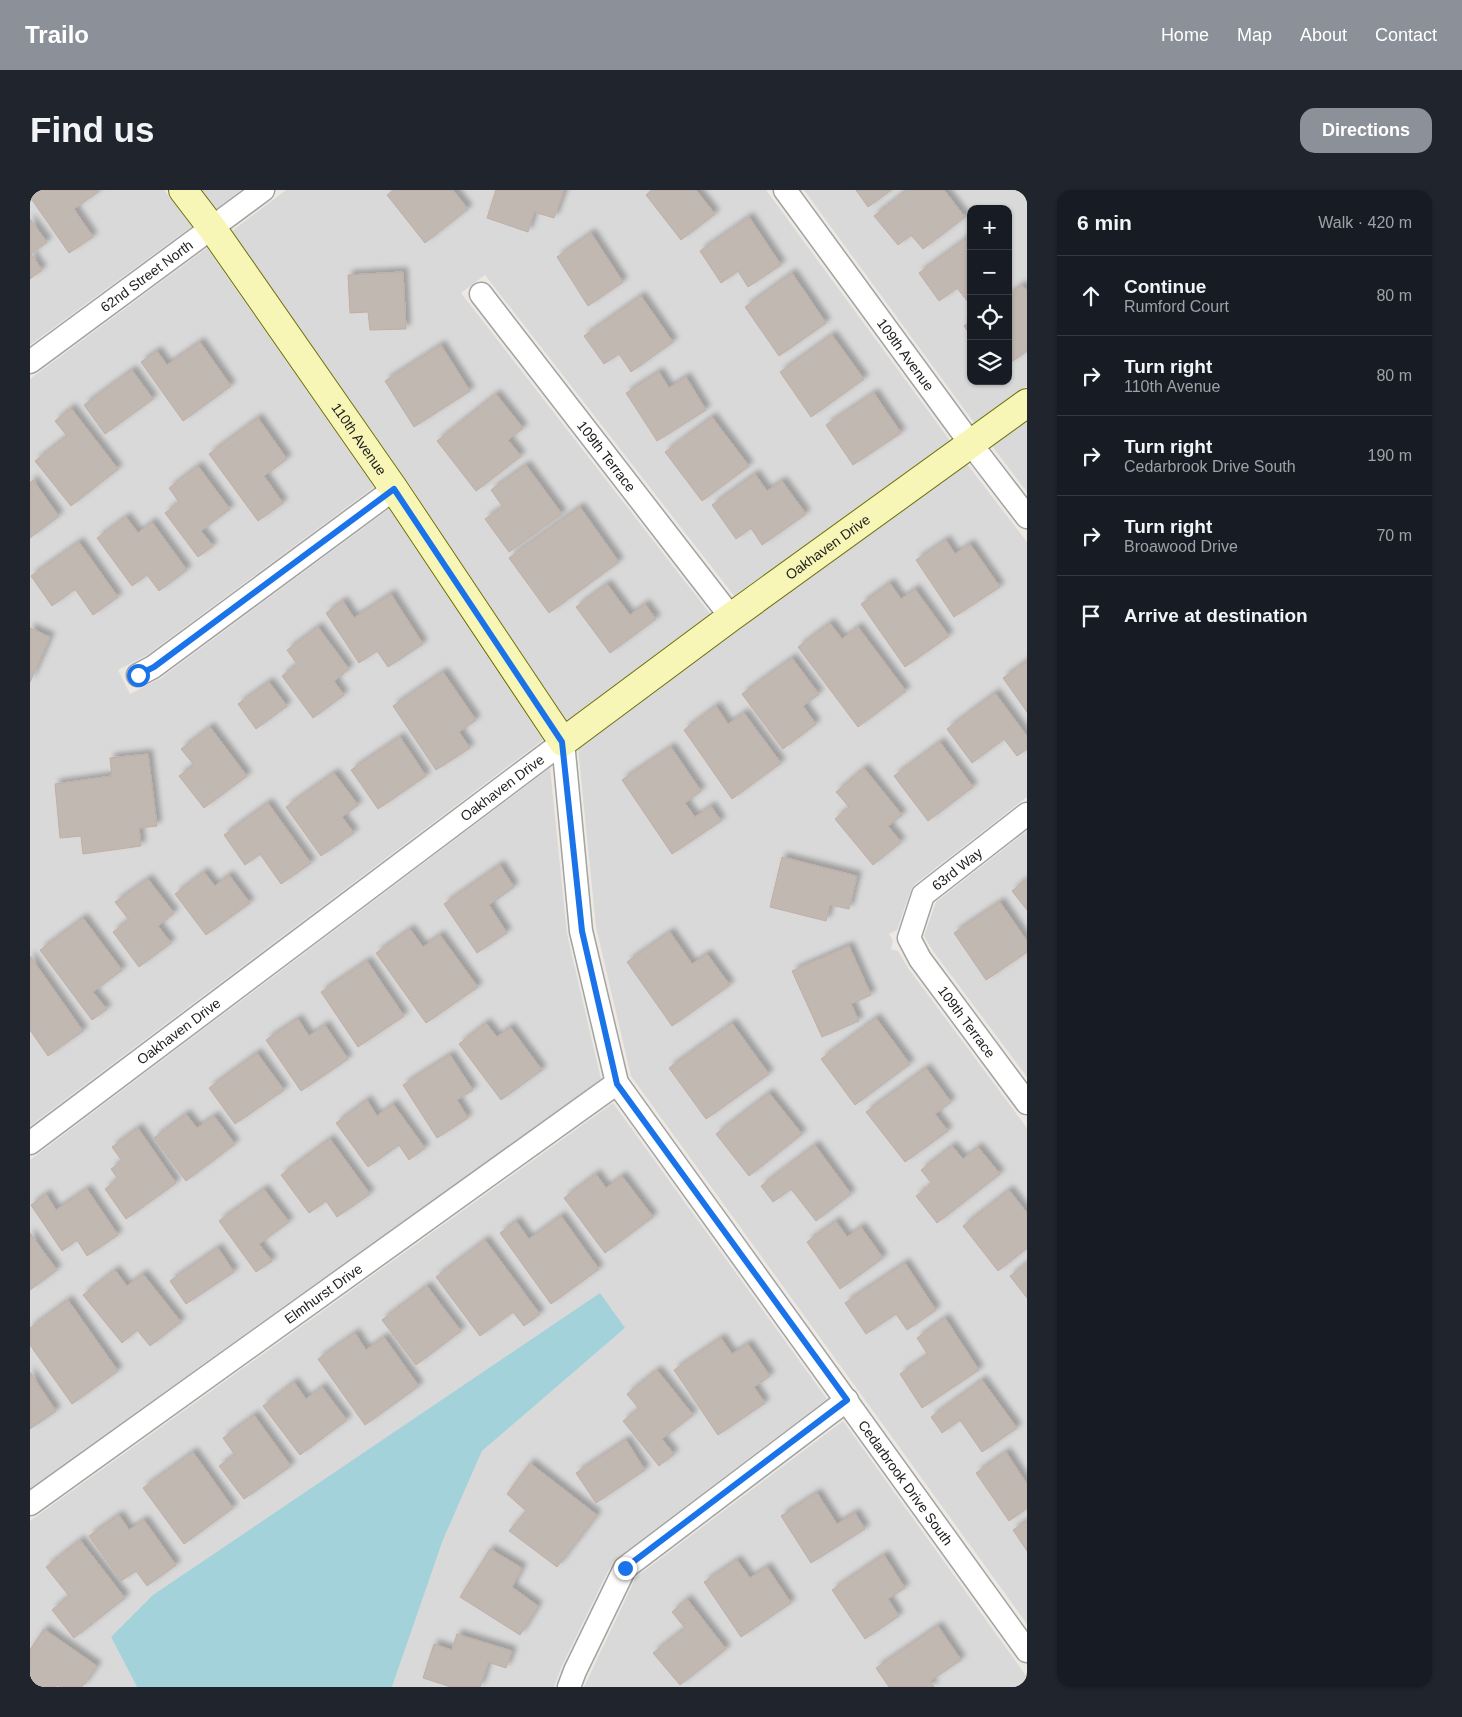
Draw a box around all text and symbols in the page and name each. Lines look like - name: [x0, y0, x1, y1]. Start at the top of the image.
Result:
- text: Trailo: [25, 21, 89, 48]
- text: Home: [1161, 25, 1209, 45]
- text: Map: [1237, 25, 1272, 45]
- text: About: [1300, 25, 1347, 45]
- text: Contact: [1375, 25, 1437, 45]
- button: Directions: [1300, 108, 1432, 153]
- text: Find us: [30, 110, 154, 149]
- map controls: [967, 205, 1012, 385]
- button: +: [967, 205, 1012, 250]
- text: 6 min: [1077, 211, 1132, 234]
- text: Walk · 420 m: [1318, 214, 1412, 231]
- street label: 62nd Street North: [97, 237, 196, 315]
- button: −: [967, 250, 1012, 295]
- text: Continue: [1124, 276, 1206, 297]
- icon: ahead: [1077, 282, 1105, 310]
- text: 80 m: [1376, 287, 1412, 304]
- button: locate: [967, 295, 1012, 340]
- text: Rumford Court: [1124, 298, 1229, 315]
- street label: 109th Avenue: [874, 315, 937, 394]
- button: layers: [967, 340, 1012, 385]
- text: Turn right: [1124, 356, 1212, 377]
- icon: right: [1077, 362, 1105, 390]
- text: 80 m: [1376, 367, 1412, 384]
- text: 110th Avenue: [1124, 378, 1220, 395]
- street label: 110th Avenue: [328, 400, 390, 478]
- street label: 109th Terrace: [574, 417, 639, 495]
- text: Turn right: [1124, 436, 1212, 457]
- icon: right: [1077, 442, 1105, 470]
- text: 190 m: [1368, 447, 1412, 464]
- text: Cedarbrook Drive South: [1124, 458, 1296, 475]
- street label: Oakhaven Drive: [782, 511, 873, 583]
- text: Turn right: [1124, 516, 1212, 537]
- icon: right: [1077, 522, 1105, 550]
- text: 70 m: [1376, 527, 1412, 544]
- text: Broawood Drive: [1124, 538, 1238, 555]
- icon: arrive: [1077, 602, 1105, 630]
- text: Arrive at destination: [1124, 605, 1308, 626]
- route start: [127, 664, 150, 687]
- street label: Oakhaven Drive: [457, 751, 547, 824]
- street label: 63rd Way: [929, 844, 985, 894]
- street label: 109th Terrace: [935, 983, 999, 1061]
- street label: Oakhaven Drive: [134, 994, 224, 1068]
- street label: Elmhurst Drive: [281, 1260, 366, 1327]
- street label: Cedarbrook Drive South: [855, 1417, 956, 1548]
- route end: [614, 1557, 637, 1580]

